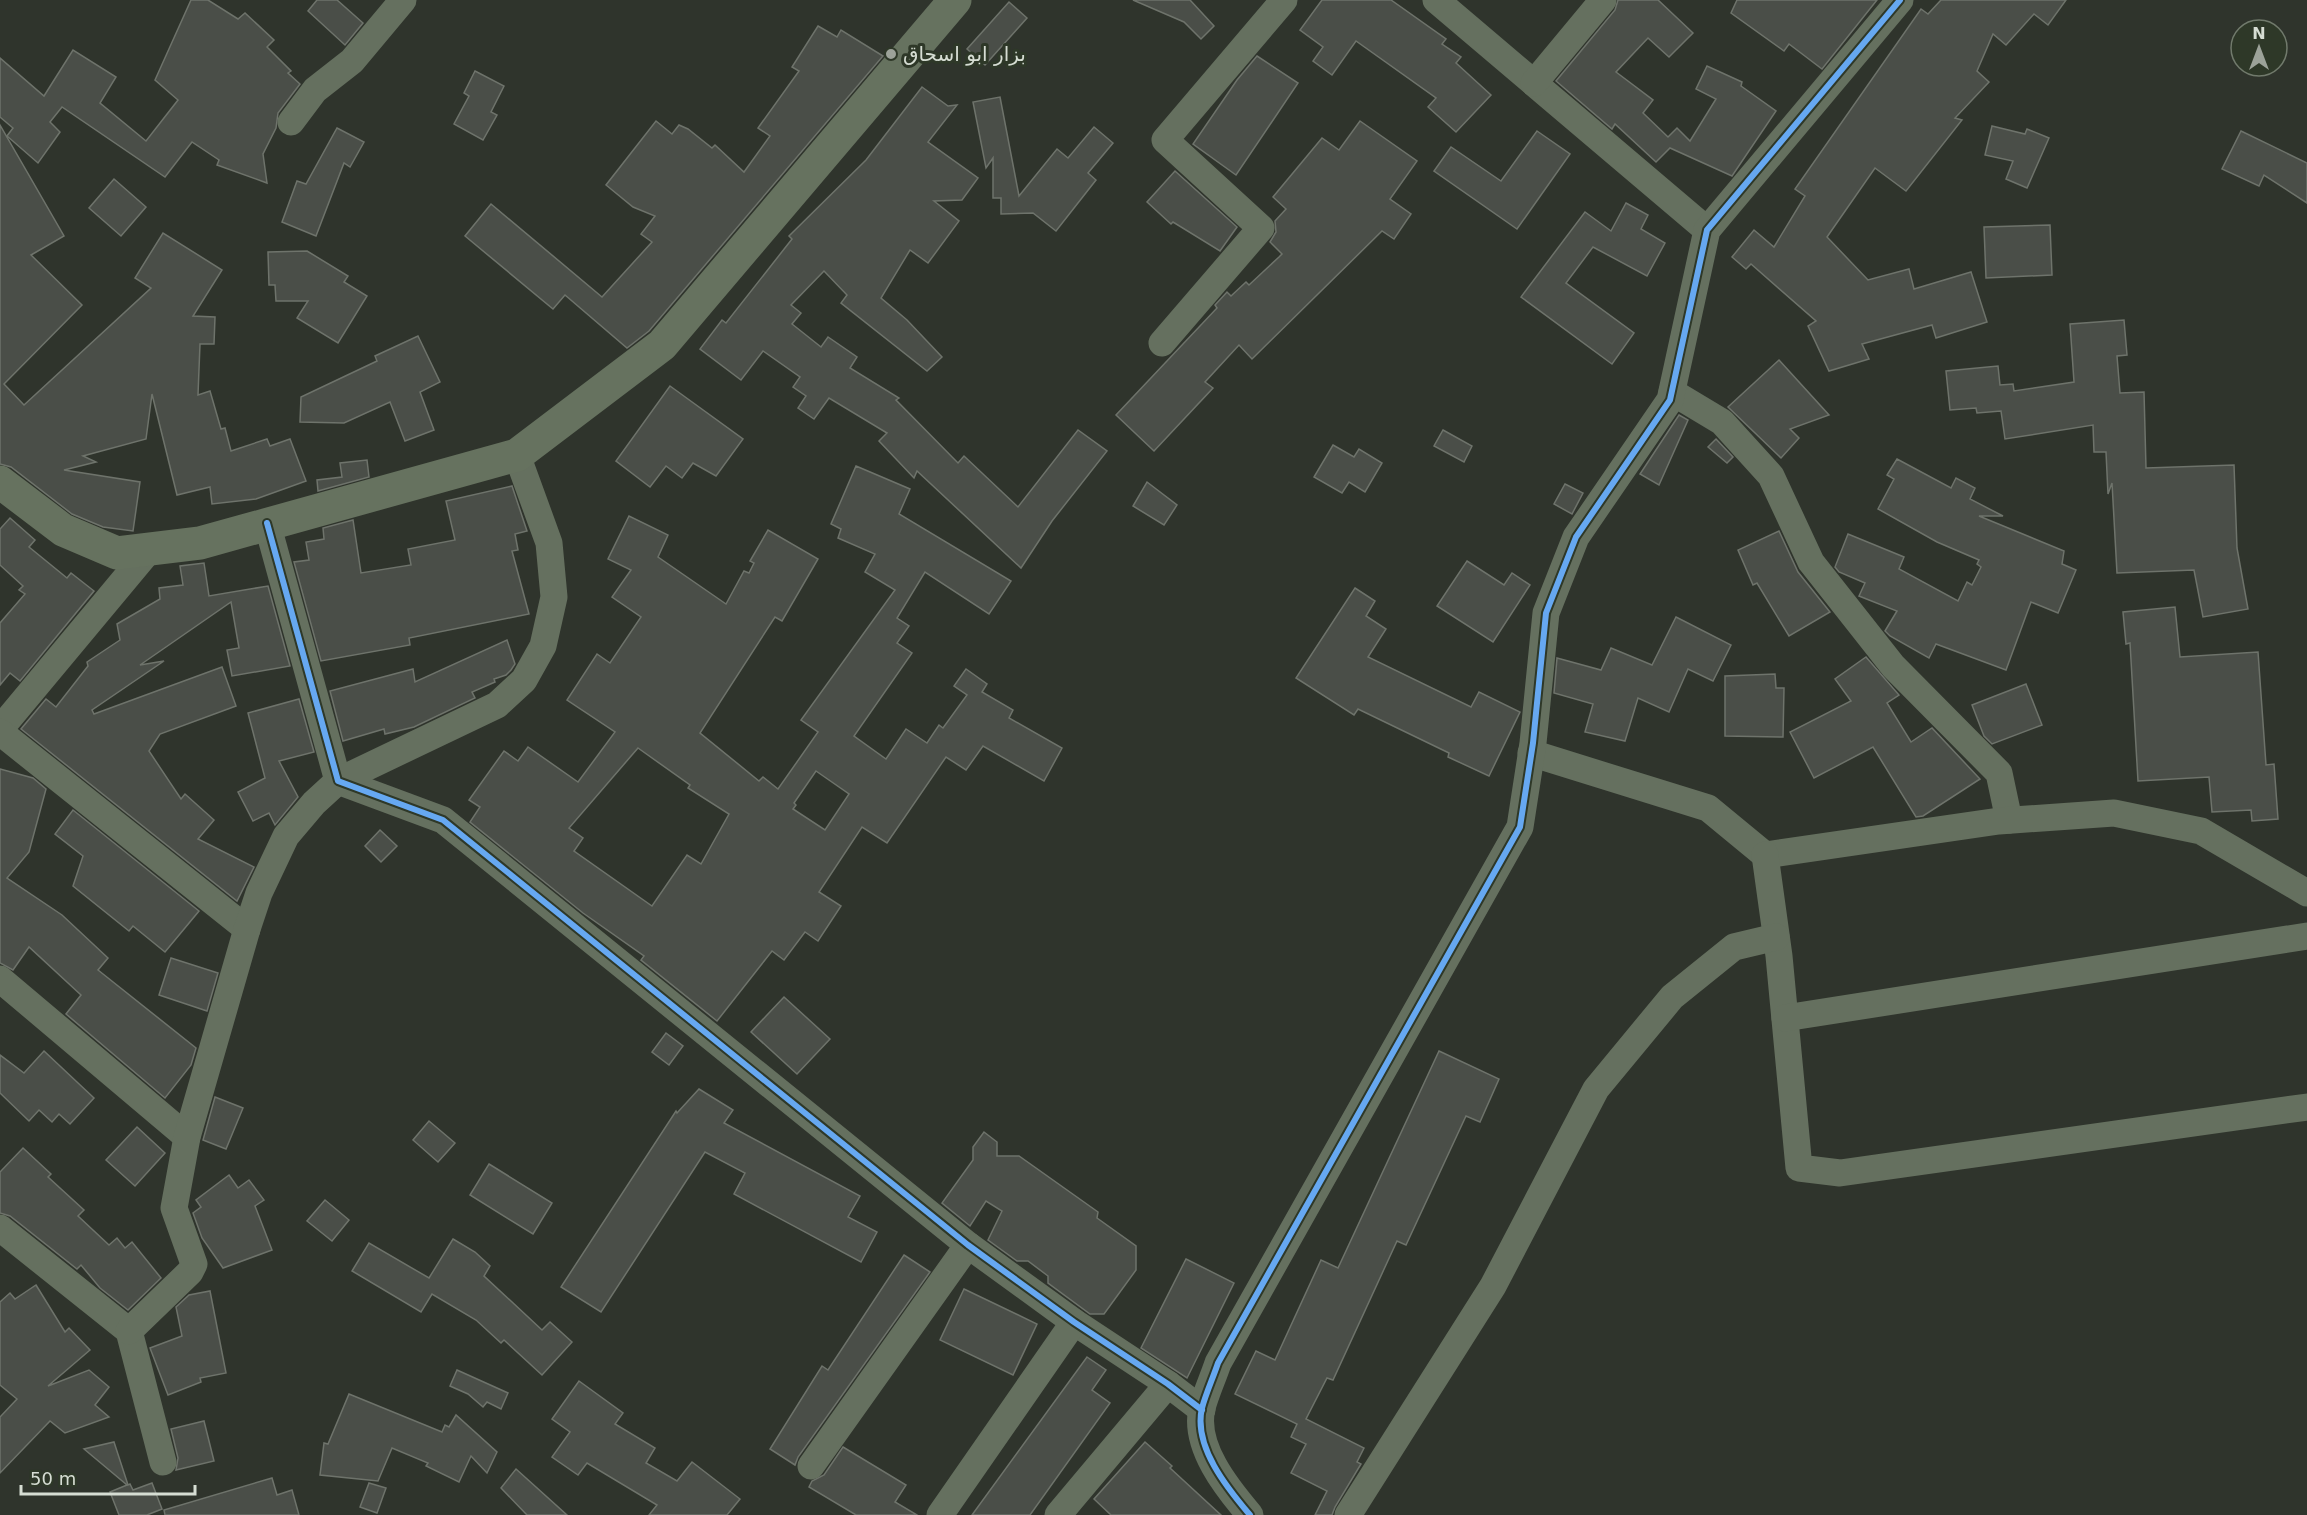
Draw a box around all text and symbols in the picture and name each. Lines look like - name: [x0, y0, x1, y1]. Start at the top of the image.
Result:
- north arrow: [2229, 18, 2289, 78]
- text: N: [2252, 24, 2266, 43]
- place label: بزار ابو اسحاق: [903, 42, 1026, 66]
- marker: بزار ابو اسحاق: [884, 47, 898, 61]
- scale bar: [21, 1458, 195, 1496]
- text: 50 m: [30, 1468, 76, 1489]

